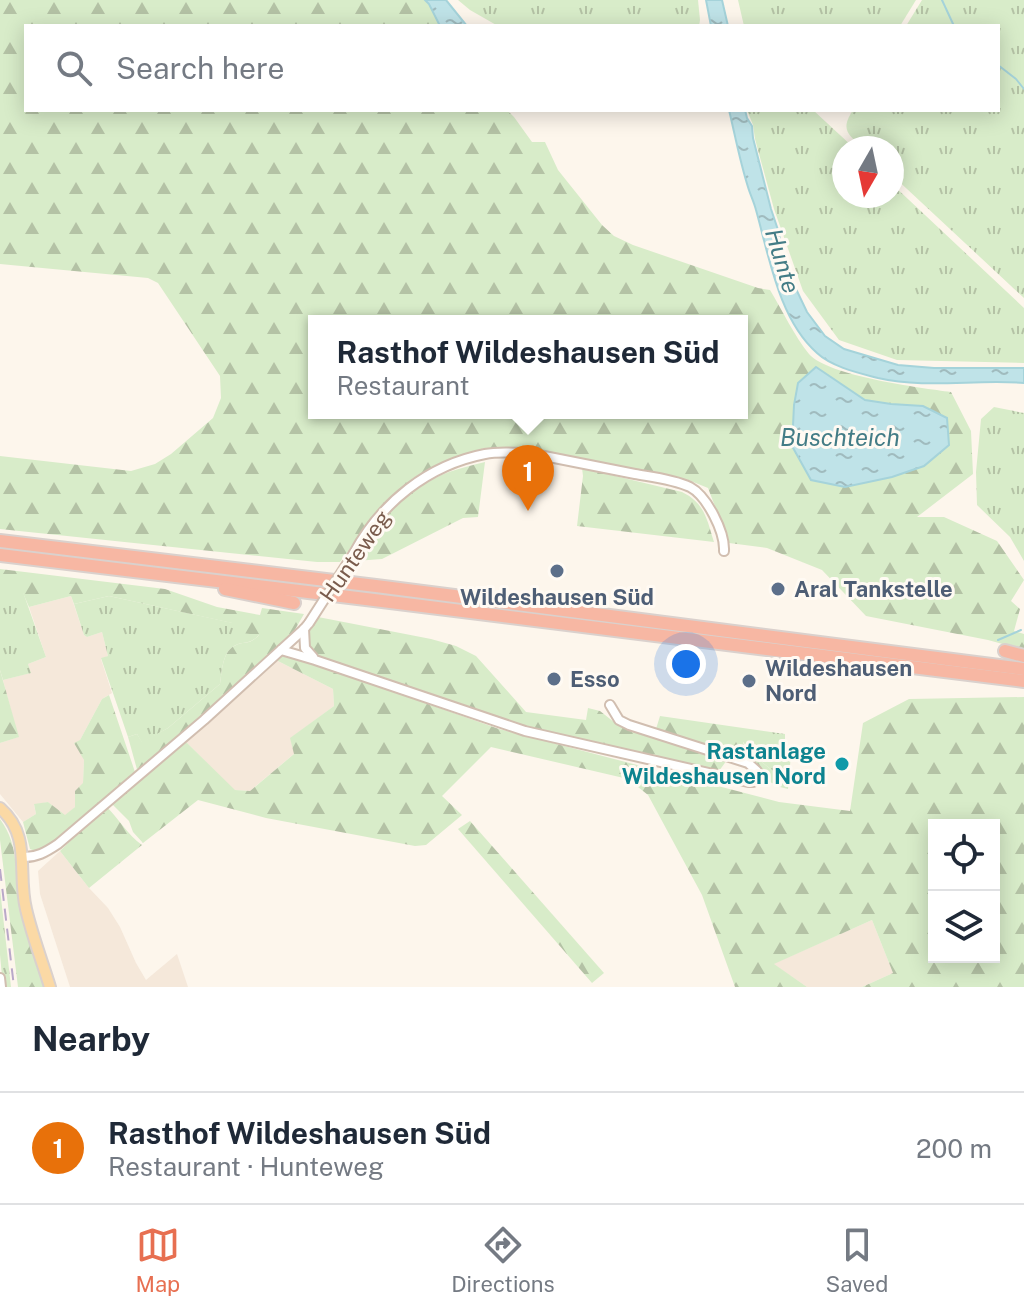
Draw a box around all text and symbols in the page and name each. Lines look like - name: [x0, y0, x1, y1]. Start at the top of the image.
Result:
- search box: [24, 24, 1000, 112]
- icon: search: [52, 46, 96, 90]
- text: Search here: [116, 50, 284, 86]
- north arrow: [832, 136, 904, 208]
- water label: Hunte: [760, 225, 806, 296]
- popup: [308, 315, 748, 419]
- text: Rasthof Wildeshausen Süd: [337, 334, 719, 370]
- text: Restaurant: [337, 370, 470, 401]
- water label: Buschteich: [780, 423, 900, 451]
- pin: 1: [502, 445, 554, 511]
- street label: Hunteweg: [314, 505, 396, 607]
- marker: Wildeshausen Süd: [548, 562, 566, 580]
- place label: Aral Tankstelle: [794, 576, 953, 602]
- marker: Aral Tankstelle: [769, 580, 787, 598]
- place label: Wildeshausen Süd: [460, 584, 654, 610]
- your location: [666, 644, 706, 684]
- place label: Wildeshausen Nord: [765, 655, 912, 706]
- place label: Esso: [570, 666, 620, 692]
- marker: Esso: [545, 670, 563, 688]
- marker: Wildeshausen Nord: [740, 672, 758, 690]
- place label: Rastanlage Wildeshausen Nord: [622, 738, 826, 789]
- marker: Rastanlage Wildeshausen Nord: [833, 755, 851, 773]
- map controls: [928, 819, 1000, 963]
- button: locate: [928, 819, 1000, 891]
- button: layers: [928, 891, 1000, 963]
- text: Nearby: [32, 1019, 150, 1059]
- text: Rasthof Wildeshausen Süd: [108, 1115, 491, 1151]
- text: 1: [52, 1133, 64, 1164]
- text: 200 m: [916, 1133, 992, 1164]
- text: Restaurant · Hunteweg: [108, 1151, 384, 1182]
- tab: Map: [136, 1223, 180, 1297]
- tab: Directions: [451, 1223, 555, 1297]
- tab: Saved: [826, 1223, 888, 1297]

